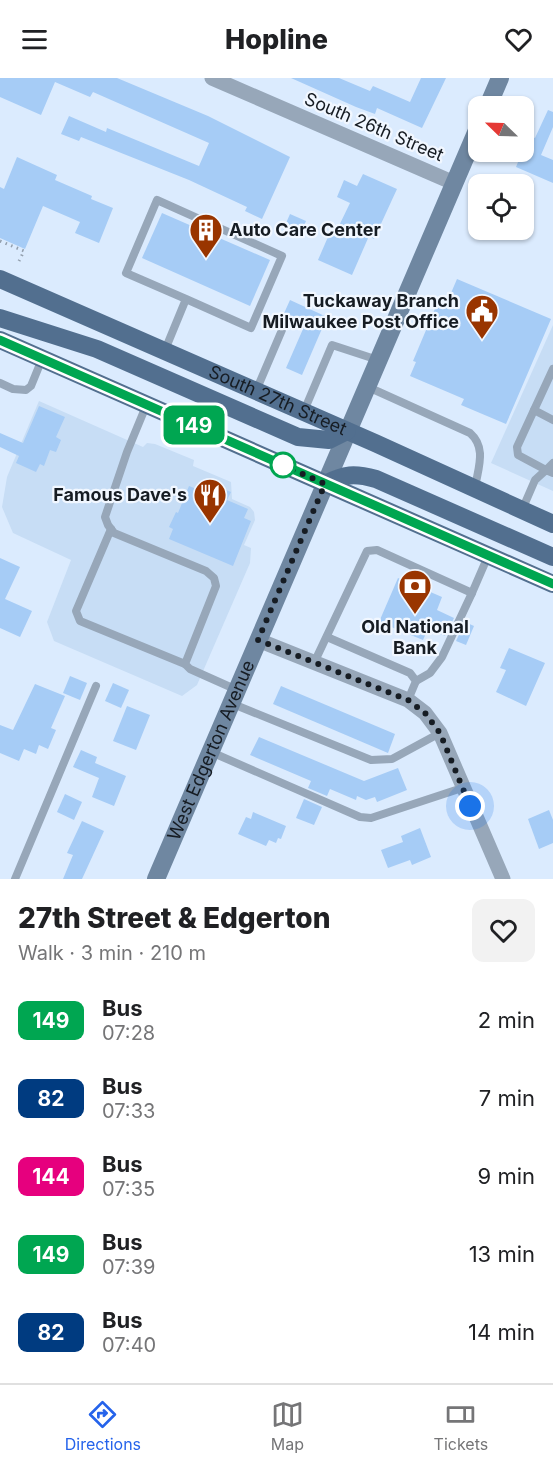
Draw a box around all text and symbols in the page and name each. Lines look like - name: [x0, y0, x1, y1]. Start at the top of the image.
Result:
- icon: menu: [18, 23, 51, 56]
- text: Hopline: [225, 23, 328, 56]
- icon: heart: [502, 23, 535, 56]
- street label: South 26th Street: [301, 88, 447, 165]
- north arrow: [468, 96, 534, 162]
- map controls: [468, 96, 534, 240]
- button: locate: [468, 174, 534, 240]
- building icon: Auto Care Center: [188, 212, 224, 259]
- place label: Auto Care Center: [229, 219, 381, 240]
- place label: Tuckaway Branch Milwaukee Post Office: [263, 290, 459, 332]
- public building icon: Tuckaway Branch Milwaukee Post Office: [464, 293, 500, 340]
- street label: South 27th Street: [206, 361, 350, 439]
- line badge: 149: [160, 406, 228, 444]
- text: 149: [176, 413, 212, 438]
- unlabelled marker: [270, 452, 296, 478]
- restaurant icon: Famous Dave's: [192, 477, 228, 524]
- place label: Famous Dave's: [53, 484, 187, 505]
- bank icon: Old National Bank: [397, 568, 433, 615]
- place label: Old National Bank: [361, 616, 469, 658]
- street label: West Edgerton Avenue: [163, 657, 259, 843]
- your location: [455, 791, 485, 821]
- button: heart: [472, 899, 535, 962]
- text: 27th Street & Edgerton: [18, 901, 330, 935]
- text: Walk · 3 min · 210 m: [18, 941, 206, 965]
- text: Bus: [102, 995, 143, 1021]
- text: 2 min: [478, 1007, 535, 1033]
- text: 149: [33, 1008, 69, 1033]
- text: 07:28: [102, 1021, 155, 1045]
- text: Bus: [102, 1073, 143, 1099]
- text: 7 min: [479, 1085, 535, 1111]
- text: 82: [38, 1086, 64, 1111]
- text: 07:33: [102, 1099, 155, 1123]
- text: Bus: [102, 1151, 143, 1177]
- text: 9 min: [478, 1163, 535, 1189]
- text: 144: [32, 1164, 70, 1189]
- text: 07:35: [102, 1177, 155, 1201]
- text: Bus: [102, 1229, 143, 1255]
- text: 13 min: [469, 1241, 535, 1267]
- text: 149: [33, 1242, 69, 1267]
- text: 07:39: [102, 1255, 155, 1279]
- text: Bus: [102, 1307, 143, 1333]
- text: 14 min: [468, 1319, 535, 1345]
- text: 82: [38, 1320, 64, 1345]
- text: 07:40: [102, 1333, 156, 1357]
- tab: Directions: [65, 1398, 141, 1454]
- tab: Map: [271, 1398, 304, 1454]
- tab: Tickets: [434, 1398, 488, 1454]

